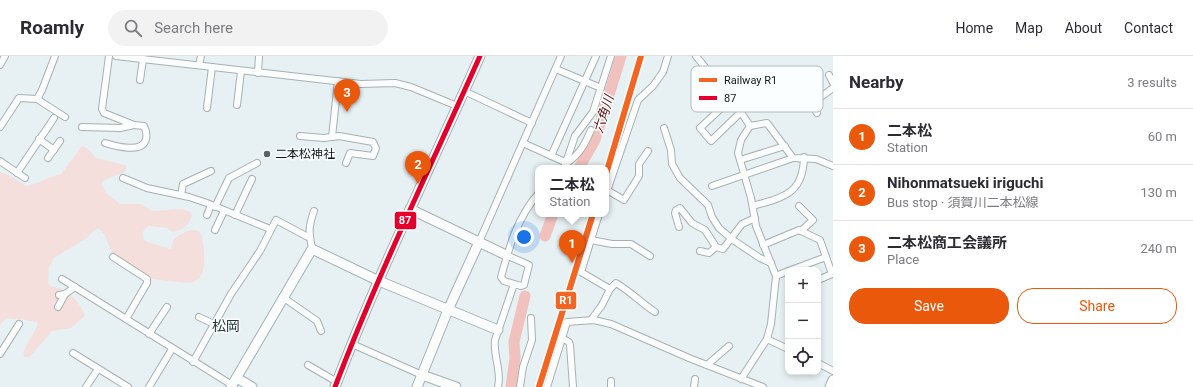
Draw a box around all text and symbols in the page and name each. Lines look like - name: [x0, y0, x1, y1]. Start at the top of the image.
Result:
- search box: [108, 10, 388, 46]
- text: Roamly: [20, 16, 84, 39]
- icon: search: [122, 17, 144, 39]
- text: Search here: [154, 19, 233, 37]
- text: Home: [955, 20, 993, 36]
- text: Map: [1015, 20, 1043, 36]
- text: About: [1065, 20, 1102, 36]
- text: Contact: [1124, 20, 1173, 36]
- legend: [691, 66, 823, 112]
- text: Nearby: [849, 72, 904, 92]
- text: Railway R1: [724, 74, 777, 87]
- text: 3 results: [1127, 75, 1177, 90]
- pin: 3: [334, 79, 360, 112]
- water label: 六角川: [591, 91, 617, 135]
- text: 87: [724, 92, 736, 105]
- text: 二本松: [887, 122, 932, 140]
- text: 1: [858, 129, 866, 144]
- text: 60 m: [1148, 129, 1177, 144]
- text: Station: [887, 140, 928, 155]
- place label: 二本松神社: [275, 147, 335, 161]
- marker: 二本松神社: [262, 149, 272, 159]
- pin: 2: [405, 151, 431, 184]
- popup: [535, 165, 609, 217]
- text: Nihonmatsueki iriguchi: [887, 174, 1043, 192]
- text: 二本松: [549, 176, 595, 194]
- text: 2: [858, 185, 866, 200]
- text: 130 m: [1140, 185, 1177, 200]
- text: Station: [549, 194, 591, 209]
- text: Bus stop · 須賀川二本松線: [887, 195, 1039, 210]
- line badge: 87: [394, 211, 417, 230]
- text: 87: [399, 214, 411, 227]
- your location: [514, 227, 534, 247]
- pin: 1: [559, 230, 585, 263]
- text: 二本松商工会議所: [887, 234, 1007, 252]
- text: 3: [858, 241, 866, 256]
- text: 240 m: [1140, 241, 1177, 256]
- text: Place: [887, 252, 919, 267]
- map controls: [785, 267, 821, 375]
- button: +: [785, 267, 821, 303]
- button: Save: [849, 288, 1009, 324]
- button: Share: [1017, 288, 1177, 324]
- line badge: R1: [555, 291, 577, 310]
- text: R1: [559, 294, 573, 307]
- button: −: [785, 303, 821, 339]
- district label: 松岡: [212, 318, 240, 334]
- button: locate: [785, 339, 821, 375]

